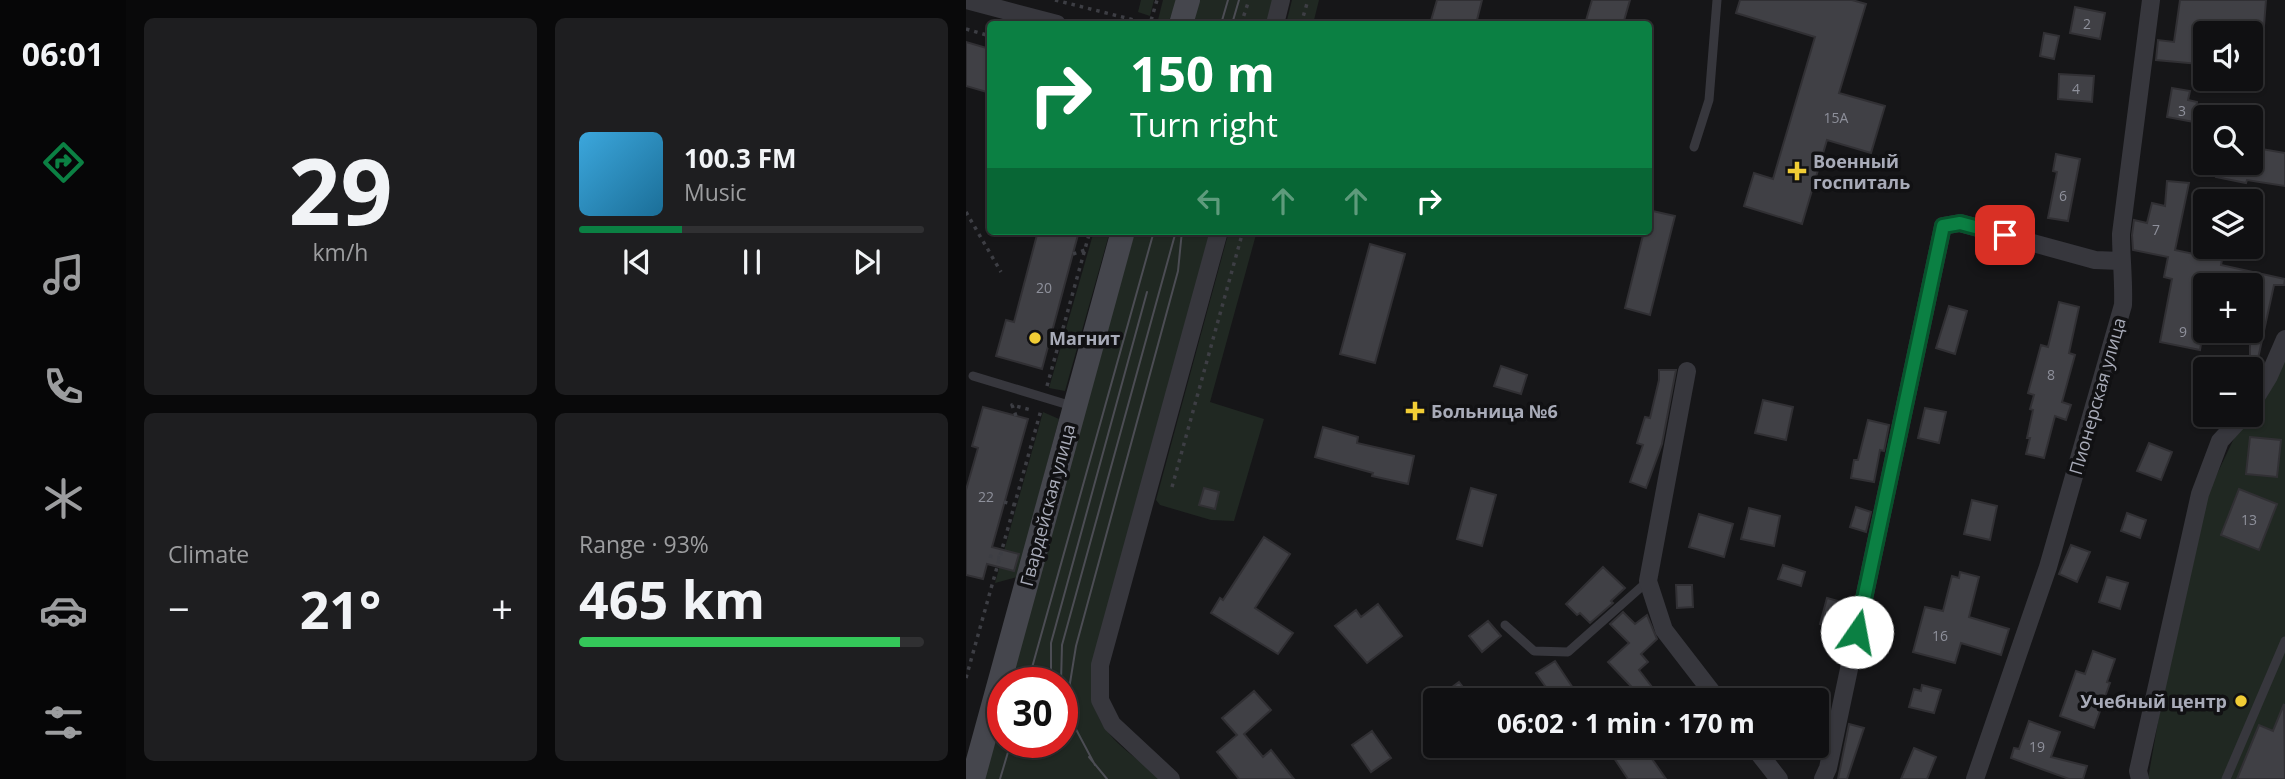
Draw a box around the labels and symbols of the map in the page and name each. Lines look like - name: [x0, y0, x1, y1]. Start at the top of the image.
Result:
- house number: 2: [2083, 14, 2091, 33]
- house number: 4: [2072, 79, 2080, 98]
- house number: 3: [2178, 101, 2186, 120]
- house number: 15А: [1824, 108, 1849, 127]
- place label: Военный госпиталь: [1813, 149, 1910, 194]
- marker: Военный госпиталь: [1787, 161, 1807, 181]
- house number: 6: [2059, 186, 2067, 205]
- pin: [1975, 205, 2035, 265]
- house number: 7: [2152, 220, 2160, 239]
- house number: 20: [1036, 278, 1052, 297]
- street label: Пионерская улица: [2063, 315, 2131, 477]
- house number: 9: [2179, 322, 2187, 341]
- place label: Магнит: [1049, 326, 1120, 350]
- marker: Магнит: [1027, 330, 1043, 346]
- house number: 8: [2047, 365, 2055, 384]
- place label: Больница №6: [1431, 399, 1558, 423]
- marker: Больница №6: [1405, 401, 1425, 421]
- street label: Гвардейская улица: [1014, 421, 1080, 589]
- house number: 22: [978, 487, 994, 506]
- house number: 13: [2241, 510, 2257, 529]
- position arrow: [1820, 595, 1894, 669]
- house number: 16: [1932, 626, 1948, 645]
- speed limit sign: 30: [987, 667, 1078, 758]
- place label: Учебный центр: [2080, 689, 2227, 713]
- marker: Учебный центр: [2233, 693, 2249, 709]
- house number: 19: [2029, 737, 2045, 756]

